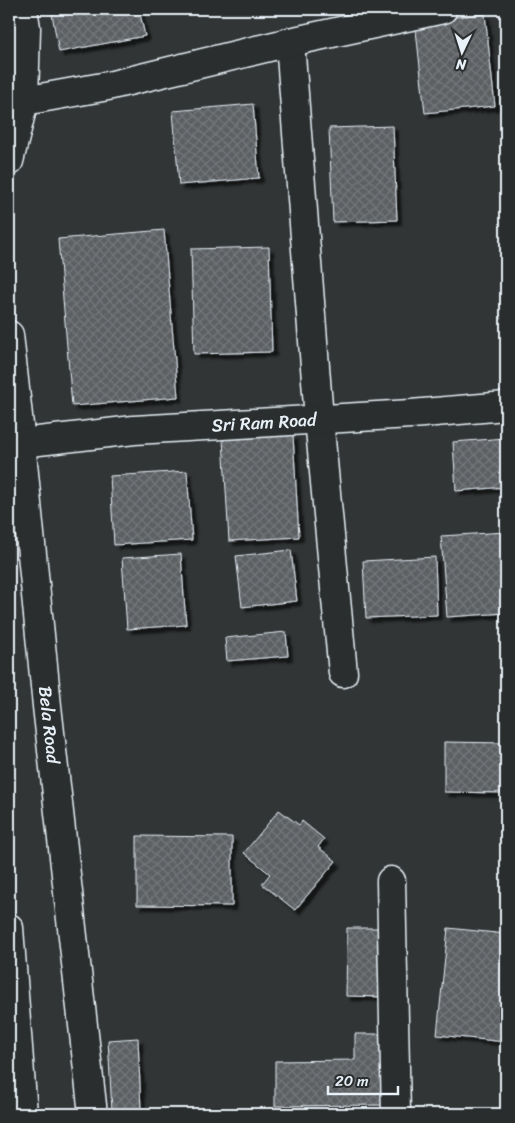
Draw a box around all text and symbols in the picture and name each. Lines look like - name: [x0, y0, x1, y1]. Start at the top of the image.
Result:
- north arrow: [438, 28, 488, 78]
- text: N: [455, 52, 468, 77]
- street label: Sri Ram Road: [211, 403, 319, 441]
- street label: Bela Road: [29, 685, 70, 767]
- scale bar: [328, 1063, 398, 1095]
- text: 20 m: [335, 1068, 369, 1094]

